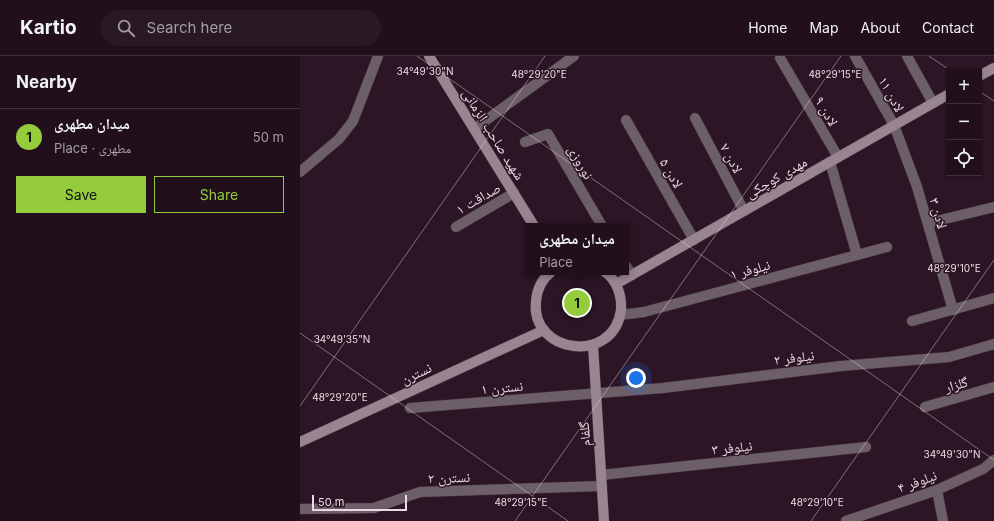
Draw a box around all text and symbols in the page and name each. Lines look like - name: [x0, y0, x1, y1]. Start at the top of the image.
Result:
- search box: [101, 10, 381, 46]
- text: Kartio: [20, 16, 77, 39]
- icon: search: [115, 17, 137, 39]
- text: Search here: [147, 18, 232, 37]
- text: Home: [748, 19, 787, 36]
- text: Map: [809, 19, 839, 36]
- text: About: [861, 19, 900, 36]
- text: Contact: [922, 19, 974, 36]
- text: 34°49'30"N: [397, 65, 453, 77]
- text: 48°29'20"E: [511, 68, 567, 80]
- text: 48°29'15"E: [808, 68, 862, 80]
- map controls: [946, 68, 982, 176]
- button: +: [946, 68, 982, 104]
- text: Nearby: [16, 72, 77, 92]
- street label: لادن ۱۱: [875, 73, 909, 115]
- street label: شهید صاحب الزمانی: [458, 85, 529, 183]
- street label: لادن ۹: [811, 93, 842, 129]
- button: −: [946, 104, 982, 140]
- text: میدان مطهری: [54, 114, 130, 133]
- text: 1: [26, 129, 32, 145]
- text: 50 m: [253, 129, 284, 145]
- text: Place · مطهری: [54, 140, 131, 156]
- street label: لادن ۷: [716, 140, 747, 176]
- button: locate: [946, 140, 982, 176]
- street label: نوروزی: [564, 142, 598, 183]
- street label: مهدی کوچکی: [742, 153, 810, 202]
- street label: لادن ۵: [656, 155, 687, 191]
- button: Save: [16, 176, 146, 213]
- button: Share: [154, 176, 284, 213]
- street label: صداقت ۱: [453, 179, 503, 217]
- street label: لادن ۳: [926, 196, 952, 231]
- popup: [525, 223, 629, 275]
- text: میدان مطهری: [539, 229, 615, 248]
- text: Place: [539, 254, 573, 270]
- street label: نیلوفر ۱: [728, 255, 772, 283]
- text: 48°29'10"E: [927, 262, 981, 274]
- pin: 1: [564, 288, 590, 318]
- text: 34°49'35"N: [314, 333, 370, 345]
- street label: نیلوفر ۲: [773, 346, 815, 369]
- street label: نسترن: [398, 358, 435, 388]
- your location: [626, 368, 646, 388]
- street label: گلزار: [941, 373, 970, 397]
- street label: نسترن ۱: [480, 377, 524, 398]
- text: 48°29'20"E: [312, 391, 368, 403]
- street label: گلفام: [575, 421, 595, 447]
- street label: نیلوفر ۳: [711, 436, 753, 459]
- text: 34°49'30"N: [924, 448, 980, 460]
- street label: نیلوفر ۴: [895, 466, 939, 497]
- street label: نسترن ۲: [428, 468, 471, 487]
- scale bar: [312, 493, 407, 512]
- text: 50 m: [318, 495, 344, 509]
- text: 48°29'15"E: [494, 496, 548, 508]
- text: 48°29'10"E: [790, 496, 844, 508]

